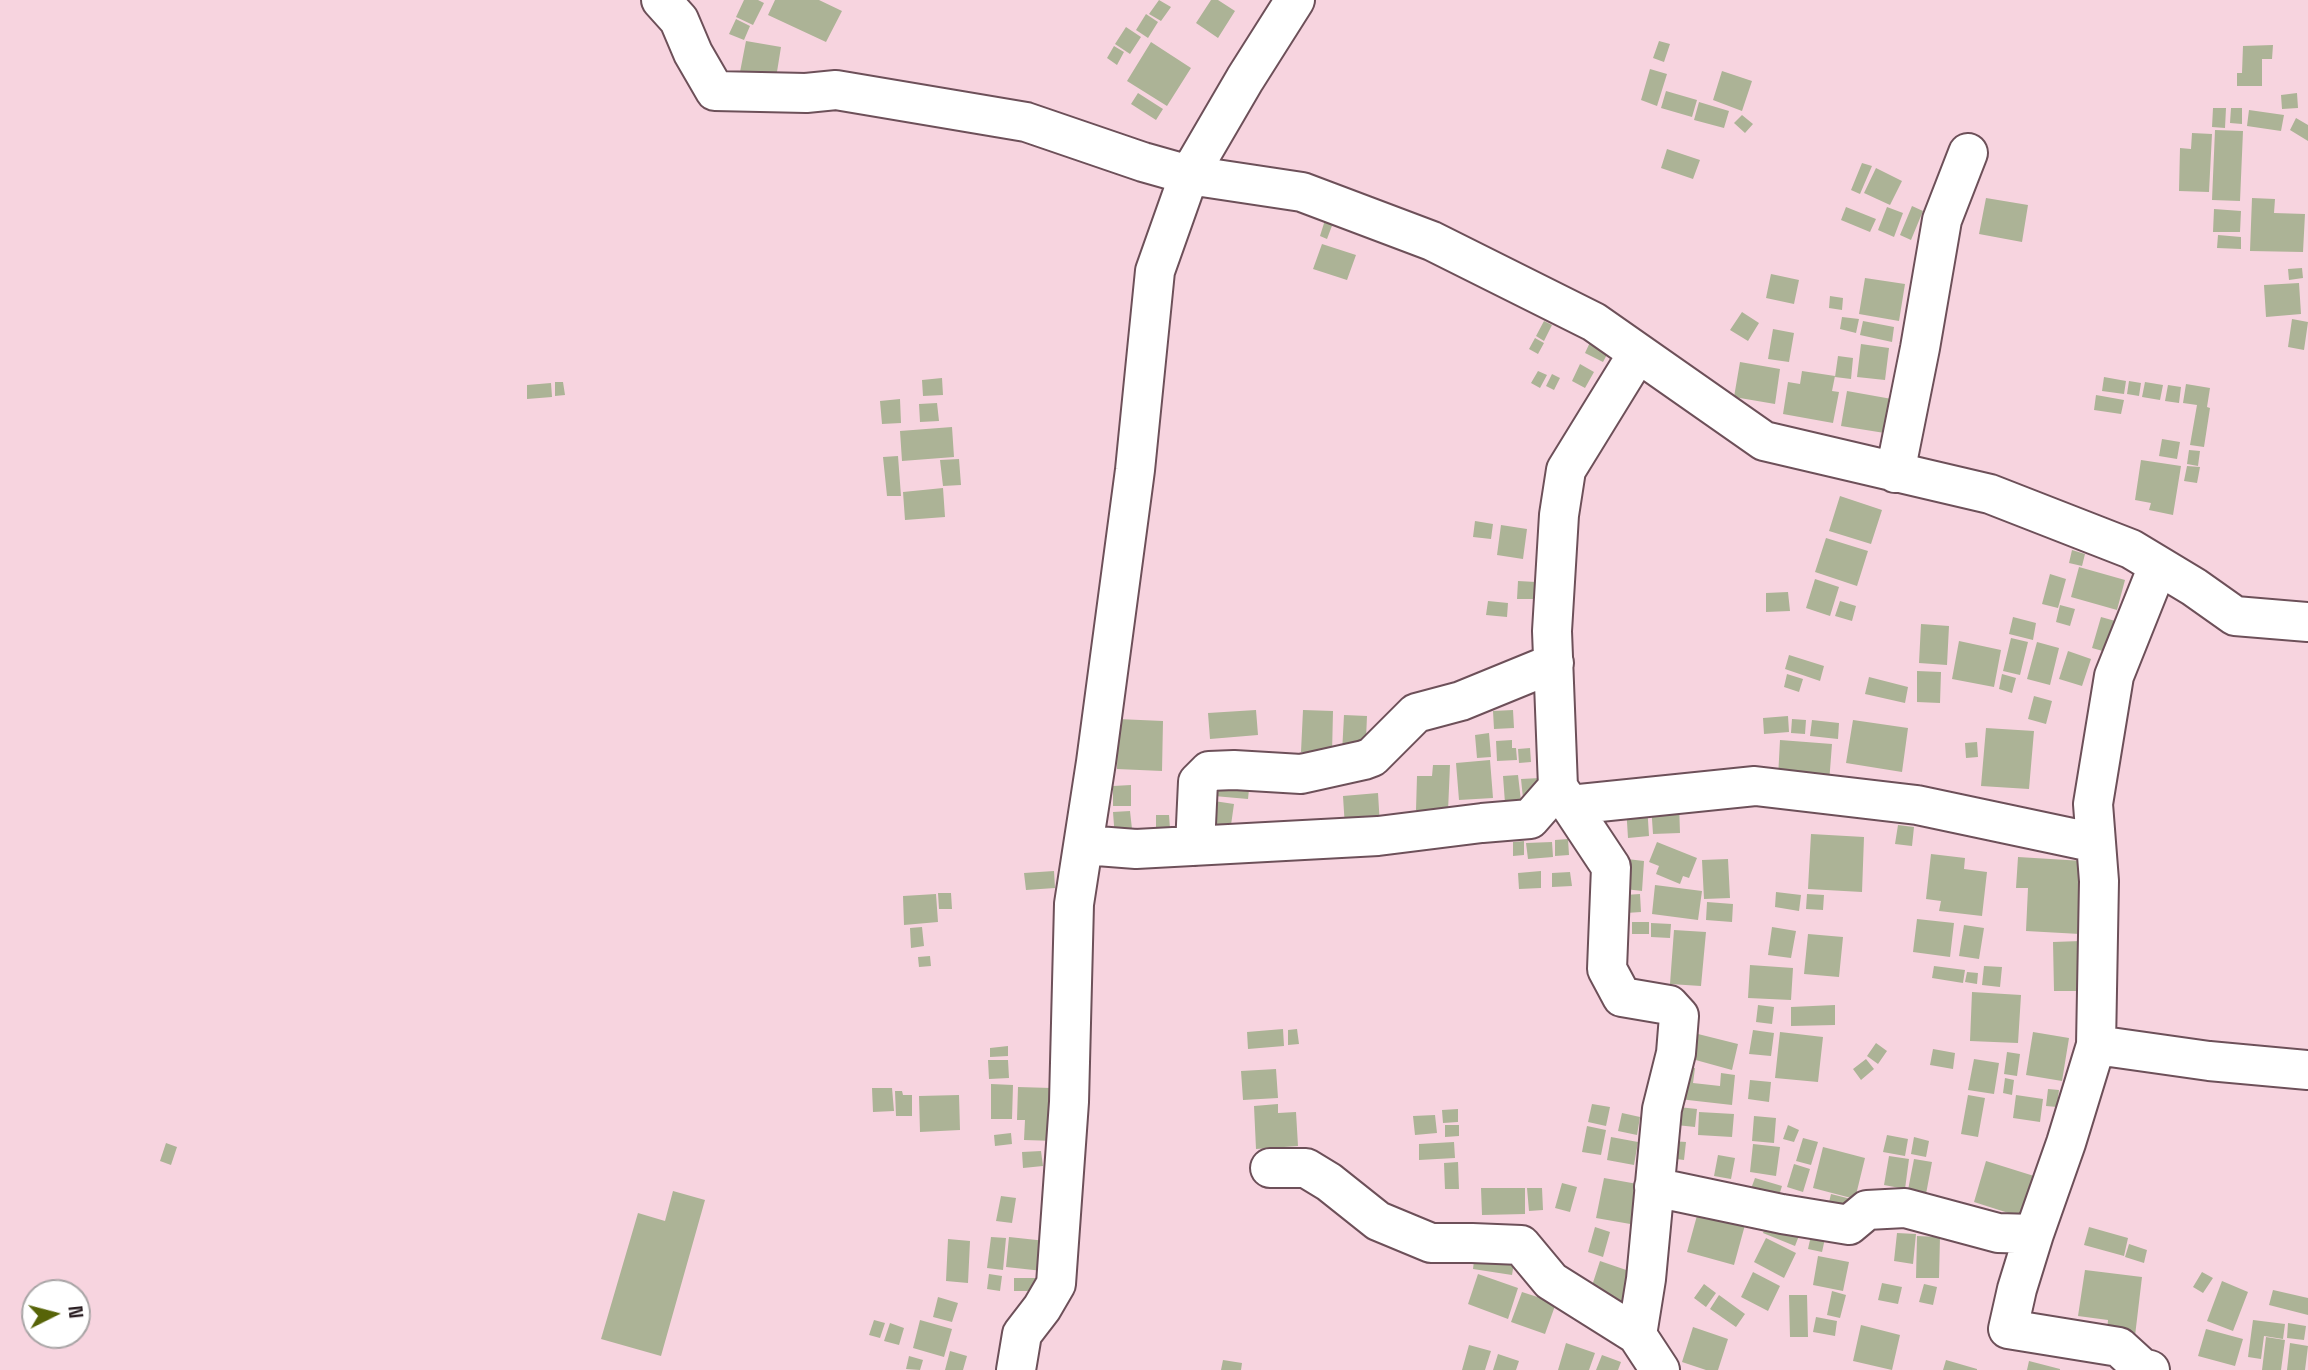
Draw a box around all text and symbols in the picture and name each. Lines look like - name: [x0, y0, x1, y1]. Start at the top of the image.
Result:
- north arrow: [21, 1279, 91, 1349]
- text: N: [62, 1304, 88, 1320]

